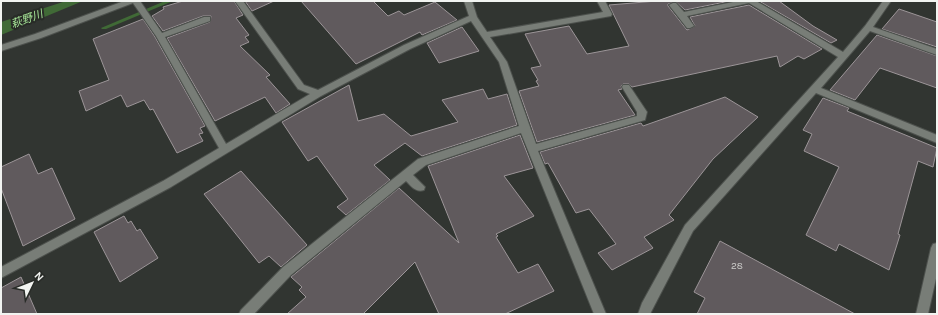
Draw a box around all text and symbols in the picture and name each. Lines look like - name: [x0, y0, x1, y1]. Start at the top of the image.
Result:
- water label: 萩野川: [9, 7, 46, 31]
- house number: 28: [731, 260, 743, 272]
- north arrow: [12, 263, 52, 303]
- text: N: [32, 269, 46, 284]

